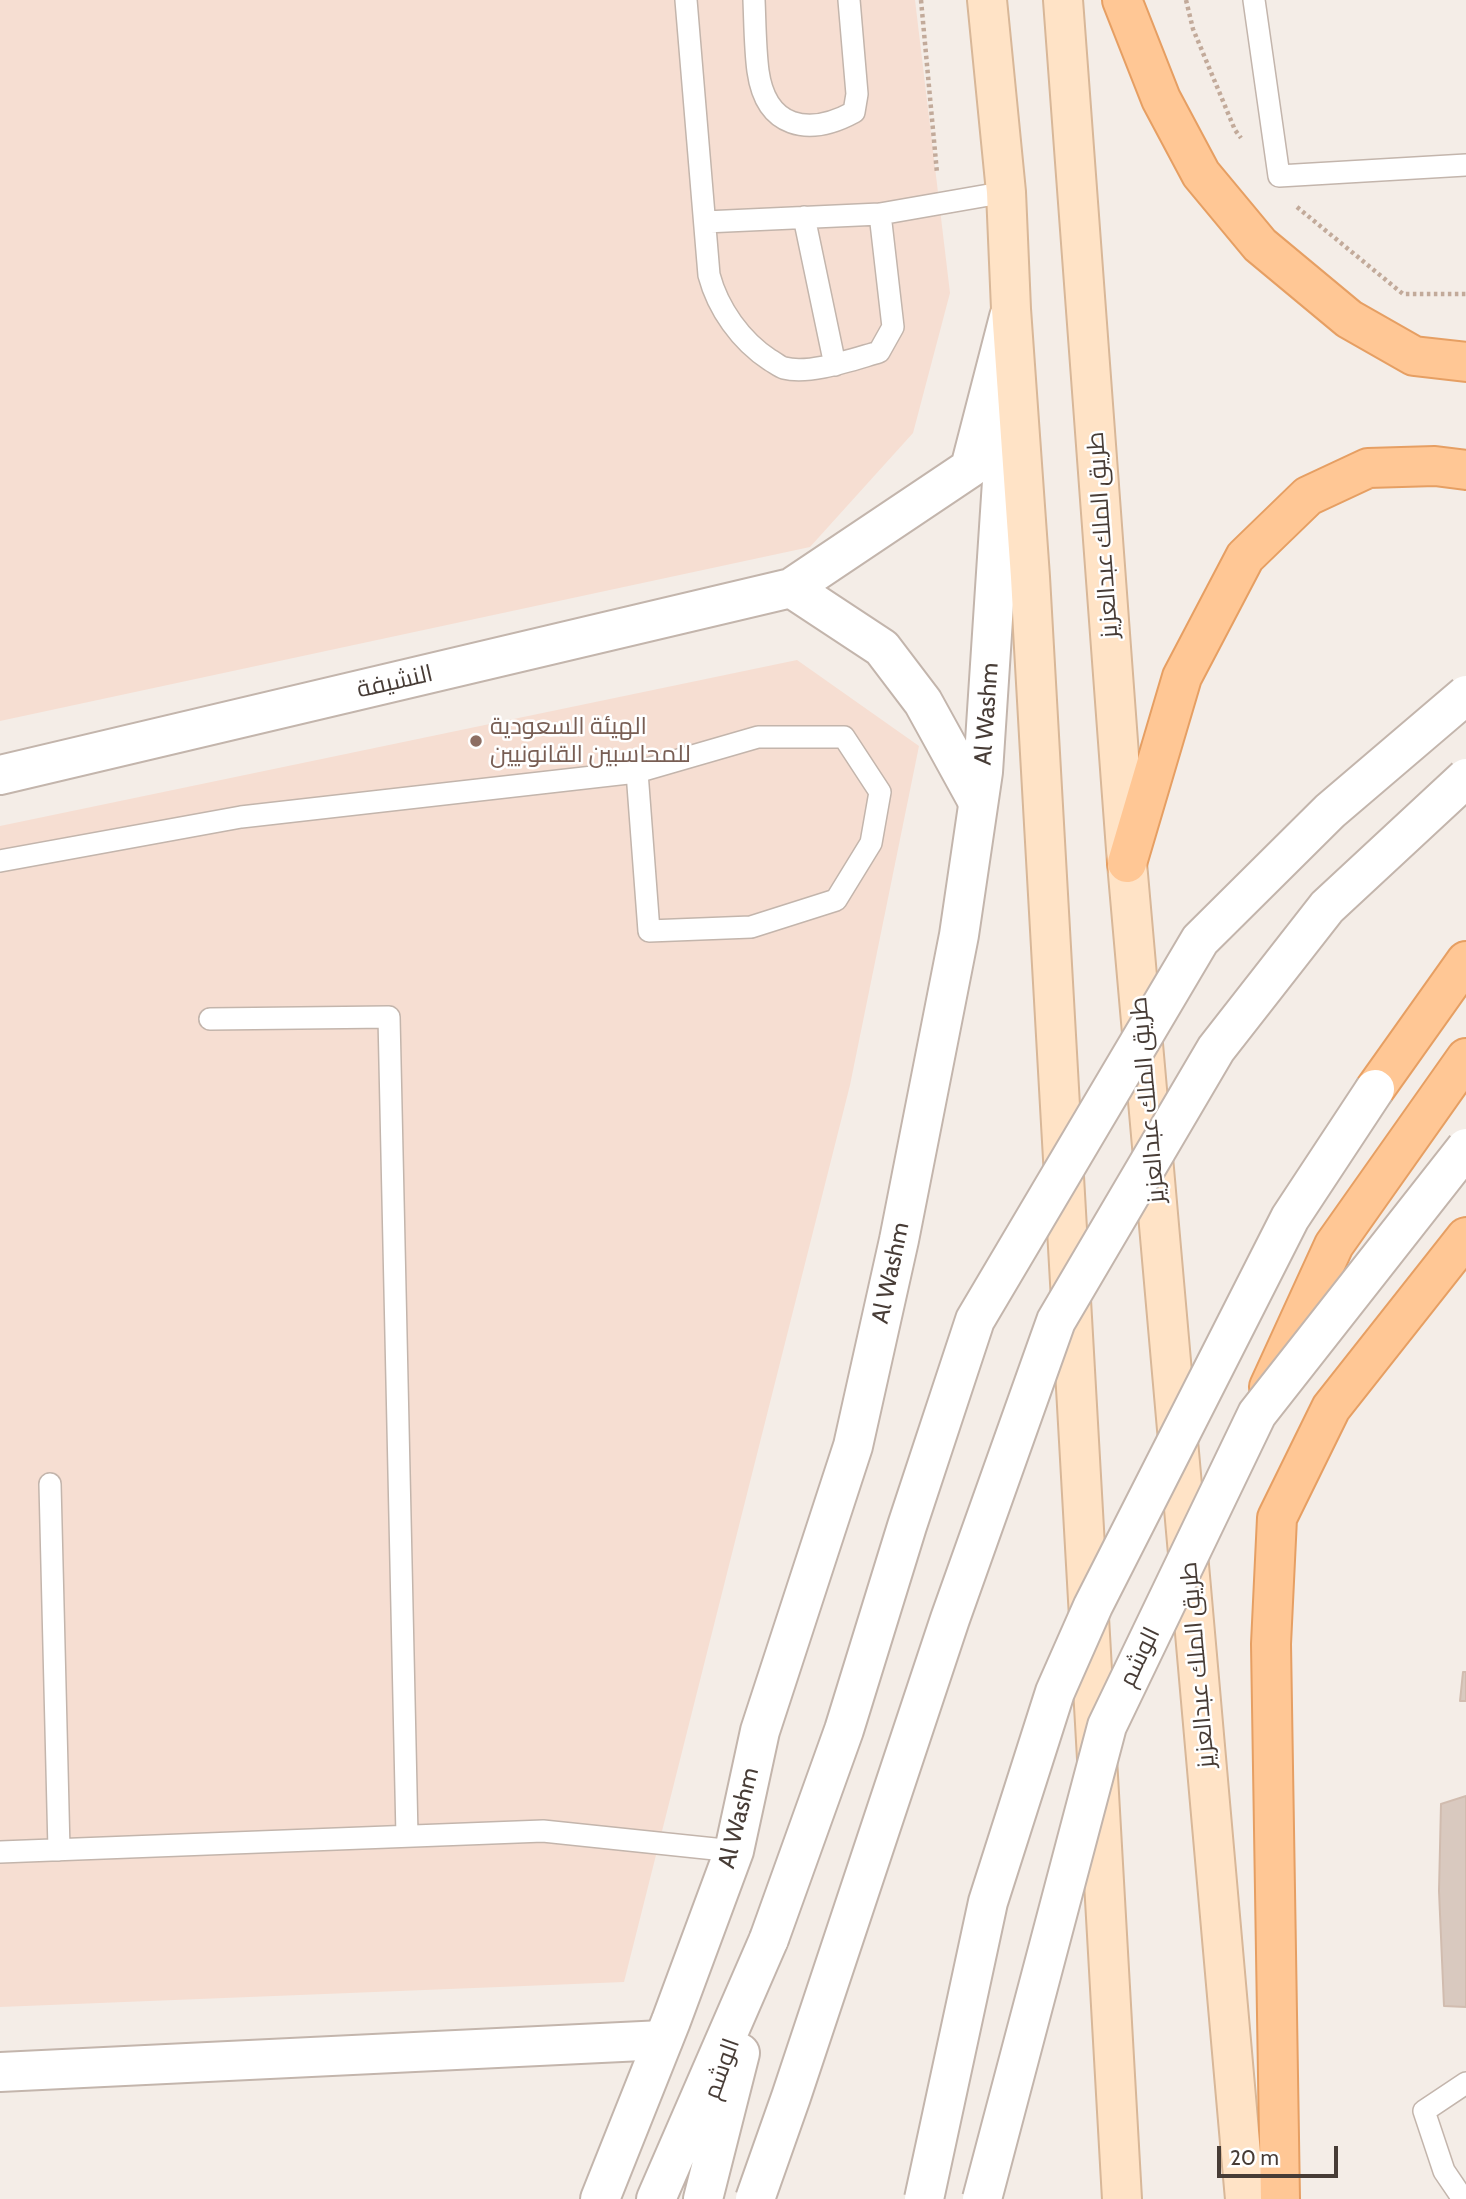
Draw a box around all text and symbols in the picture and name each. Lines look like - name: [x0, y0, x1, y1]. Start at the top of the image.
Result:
- street label: طريق الملك عبدالعزيز: [1081, 431, 1125, 639]
- street label: النشيفة: [354, 659, 436, 705]
- street label: Al Washm: [969, 662, 1005, 766]
- place label: الهيئة السعودية للمحاسبين القانونيين: [490, 713, 691, 769]
- marker: الهيئة السعودية للمحاسبين القانونيين: [468, 733, 484, 749]
- street label: طريق الملك عبدالعزيز: [1125, 996, 1171, 1204]
- street label: Al Washm: [866, 1220, 916, 1326]
- street label: طريق الملك عبدالعزيز: [1175, 1561, 1221, 1769]
- street label: الوشم: [1113, 1623, 1167, 1691]
- street label: Al Washm: [713, 1765, 765, 1871]
- street label: الوشم: [698, 2035, 746, 2103]
- scale bar: [1221, 2132, 1342, 2176]
- text: 20 m: [1230, 2145, 1279, 2170]

